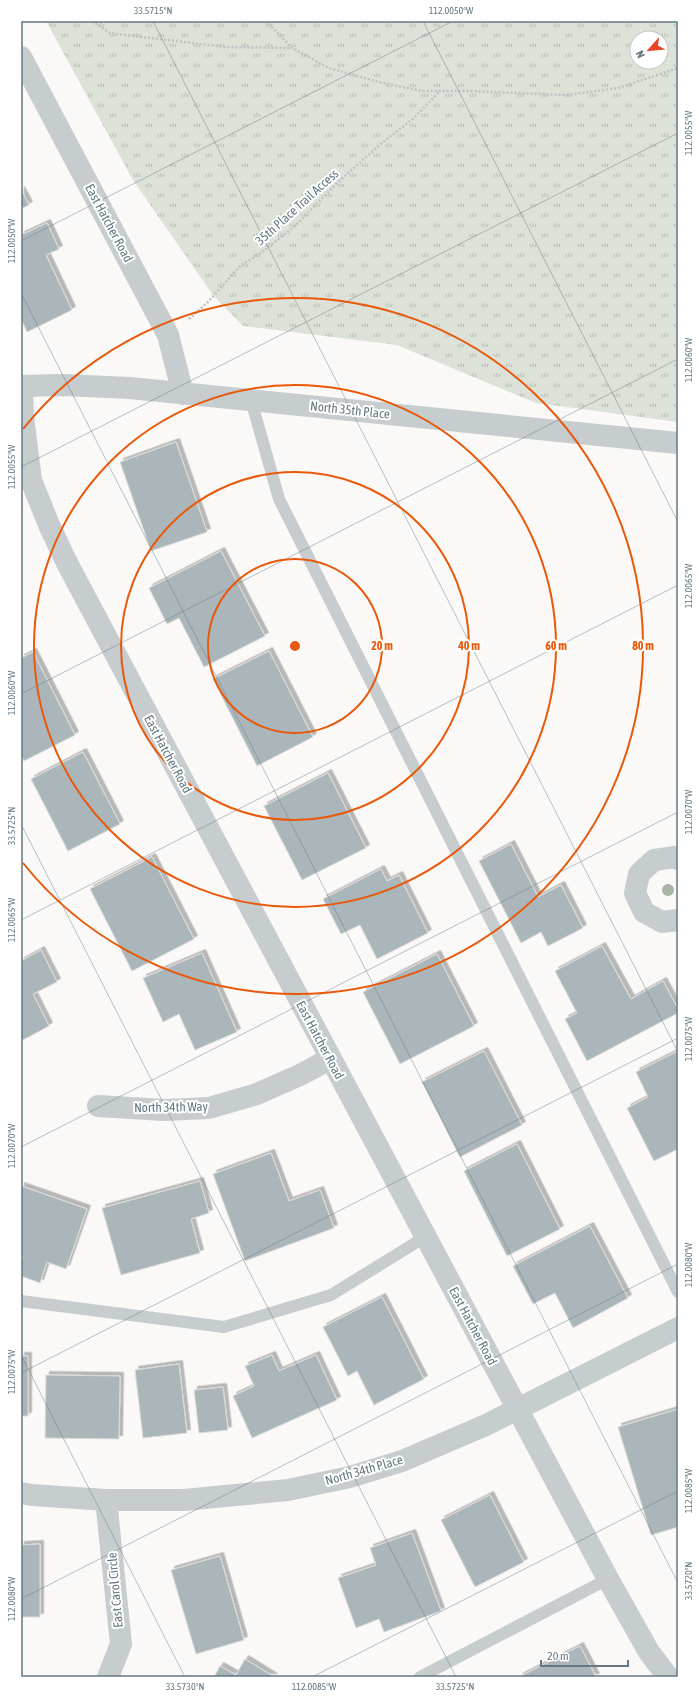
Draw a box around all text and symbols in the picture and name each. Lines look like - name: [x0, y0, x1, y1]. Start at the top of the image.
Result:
- text: 33.5715°N: [134, 5, 172, 16]
- text: 112.0050°W: [429, 5, 474, 16]
- north arrow: [629, 30, 669, 70]
- text: N: [633, 49, 647, 60]
- text: 112.0055°W: [683, 110, 694, 155]
- street label: 35th Place Trail Access: [253, 166, 342, 248]
- street label: East Hatcher Road: [82, 181, 136, 265]
- text: 112.0050°W: [6, 218, 17, 263]
- text: 112.0060°W: [683, 337, 694, 382]
- street label: North 35th Place: [309, 398, 391, 422]
- text: 112.0055°W: [6, 444, 17, 489]
- text: 112.0065°W: [683, 563, 694, 608]
- centre of rings: [288, 639, 302, 653]
- text: 20 m: [371, 639, 393, 653]
- text: 40 m: [457, 639, 480, 653]
- text: 60 m: [545, 639, 567, 653]
- text: 80 m: [632, 639, 654, 653]
- text: 112.0060°W: [6, 670, 17, 715]
- street label: East Hatcher Road: [141, 712, 195, 796]
- text: 112.0070°W: [683, 789, 694, 834]
- text: 33.5725°N: [6, 807, 17, 845]
- text: 112.0065°W: [6, 897, 17, 942]
- street label: East Hatcher Road: [293, 998, 347, 1082]
- text: 112.0075°W: [683, 1016, 694, 1061]
- street label: North 34th Way: [134, 1099, 209, 1115]
- text: 112.0070°W: [6, 1123, 17, 1168]
- text: 112.0080°W: [683, 1242, 694, 1287]
- street label: East Hatcher Road: [446, 1284, 500, 1368]
- text: 112.0075°W: [6, 1349, 17, 1394]
- street label: North 34th Place: [324, 1452, 405, 1488]
- text: 112.0085°W: [683, 1468, 694, 1513]
- street label: East Carol Circle: [104, 1552, 126, 1628]
- text: 33.5720°N: [683, 1562, 694, 1600]
- text: 112.0080°W: [6, 1576, 17, 1621]
- scale bar: [541, 1642, 628, 1668]
- text: 20 m: [547, 1649, 569, 1663]
- text: 33.5730°N: [166, 1681, 204, 1692]
- text: 112.0085°W: [292, 1681, 337, 1692]
- text: 33.5725°N: [436, 1681, 474, 1692]

